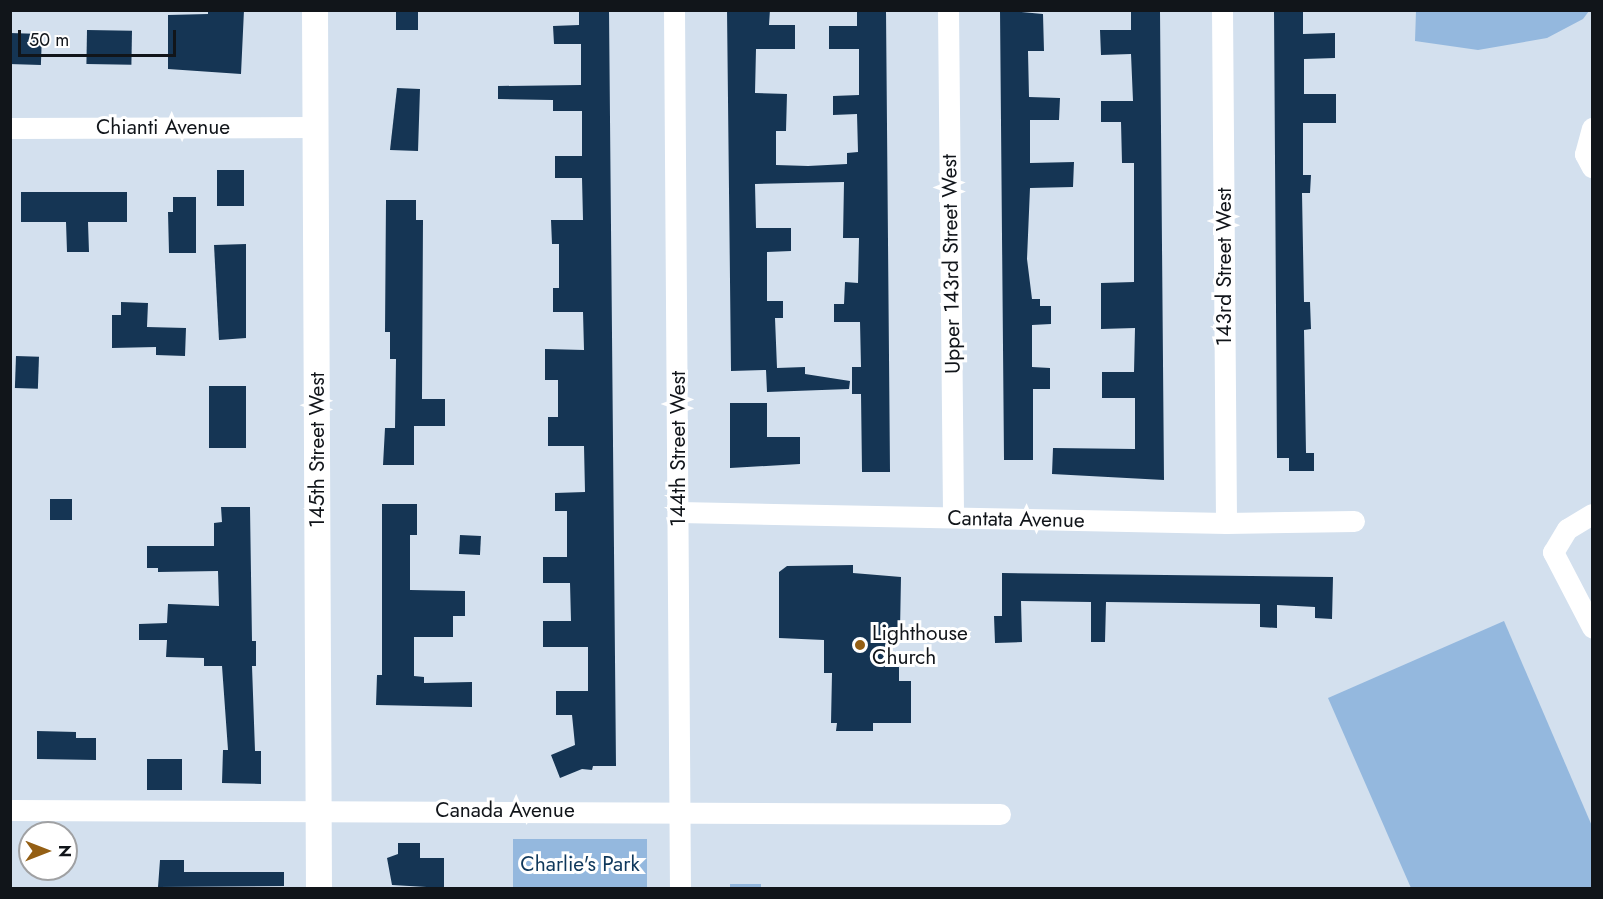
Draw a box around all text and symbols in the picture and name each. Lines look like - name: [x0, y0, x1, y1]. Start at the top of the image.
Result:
- scale bar: [21, 18, 178, 56]
- text: 50 m: [29, 27, 69, 53]
- street label: Chianti Avenue: [96, 114, 230, 140]
- street label: Upper 143rd Street West: [936, 154, 966, 374]
- street label: 143rd Street West: [1211, 188, 1237, 346]
- street label: 144th Street West: [665, 371, 691, 527]
- street label: 145th Street West: [304, 372, 330, 528]
- street label: Cantata Avenue: [947, 505, 1085, 533]
- place label: Lighthouse Church: [872, 620, 968, 670]
- marker: Lighthouse Church: [853, 638, 867, 652]
- street label: Canada Avenue: [435, 797, 575, 823]
- north arrow: [18, 821, 78, 881]
- text: N: [53, 845, 76, 857]
- park label: Charlie's Park: [520, 851, 640, 877]

